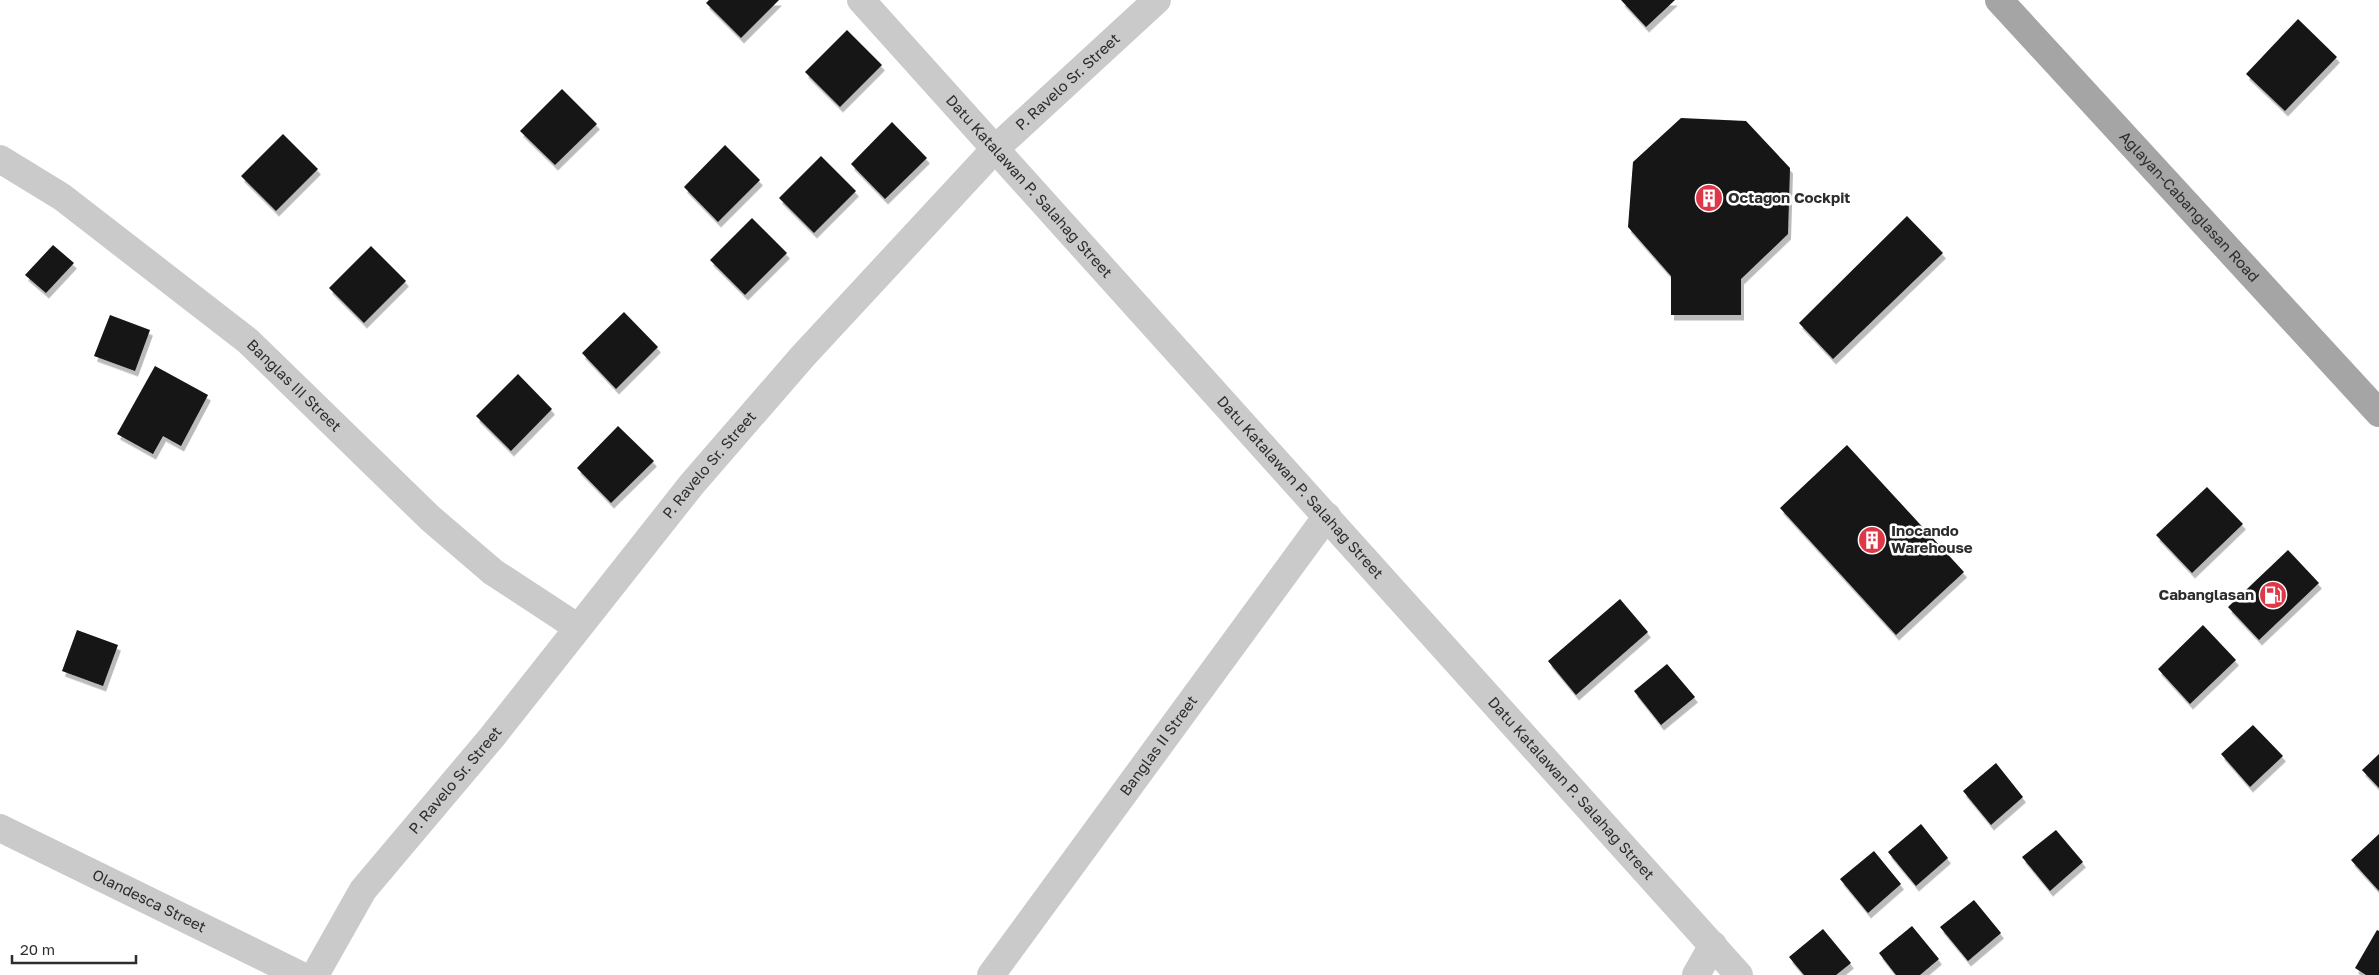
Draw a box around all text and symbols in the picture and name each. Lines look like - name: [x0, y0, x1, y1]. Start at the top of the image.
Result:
- street label: P. Ravelo Sr. Street: [1011, 29, 1123, 134]
- street label: Datu Katalawan P. Salahag Street: [943, 91, 1117, 281]
- street label: Aglayan-Cabanglasan Road: [2116, 127, 2264, 285]
- building icon: Octagon Cockpit: [1694, 183, 1724, 213]
- place label: Octagon Cockpit: [1728, 188, 1850, 206]
- street label: Banglas III Street: [244, 335, 345, 435]
- street label: Datu Katalawan P. Salahag Street: [1214, 392, 1388, 582]
- street label: P. Ravelo Sr. Street: [658, 407, 759, 522]
- place label: Inocando Warehouse: [1891, 521, 1973, 556]
- building icon: Inocando Warehouse: [1857, 525, 1887, 555]
- fuel station icon: Cabanglasan: [2258, 580, 2288, 610]
- place label: Cabanglasan: [2159, 585, 2254, 603]
- street label: Banglas II Street: [1115, 692, 1201, 799]
- street label: Datu Katalawan P. Salahag Street: [1485, 693, 1659, 883]
- street label: P. Ravelo Sr. Street: [404, 722, 505, 837]
- street label: Olandesca Street: [90, 865, 209, 936]
- scale bar: [12, 932, 136, 964]
- text: 20 m: [20, 940, 55, 958]

